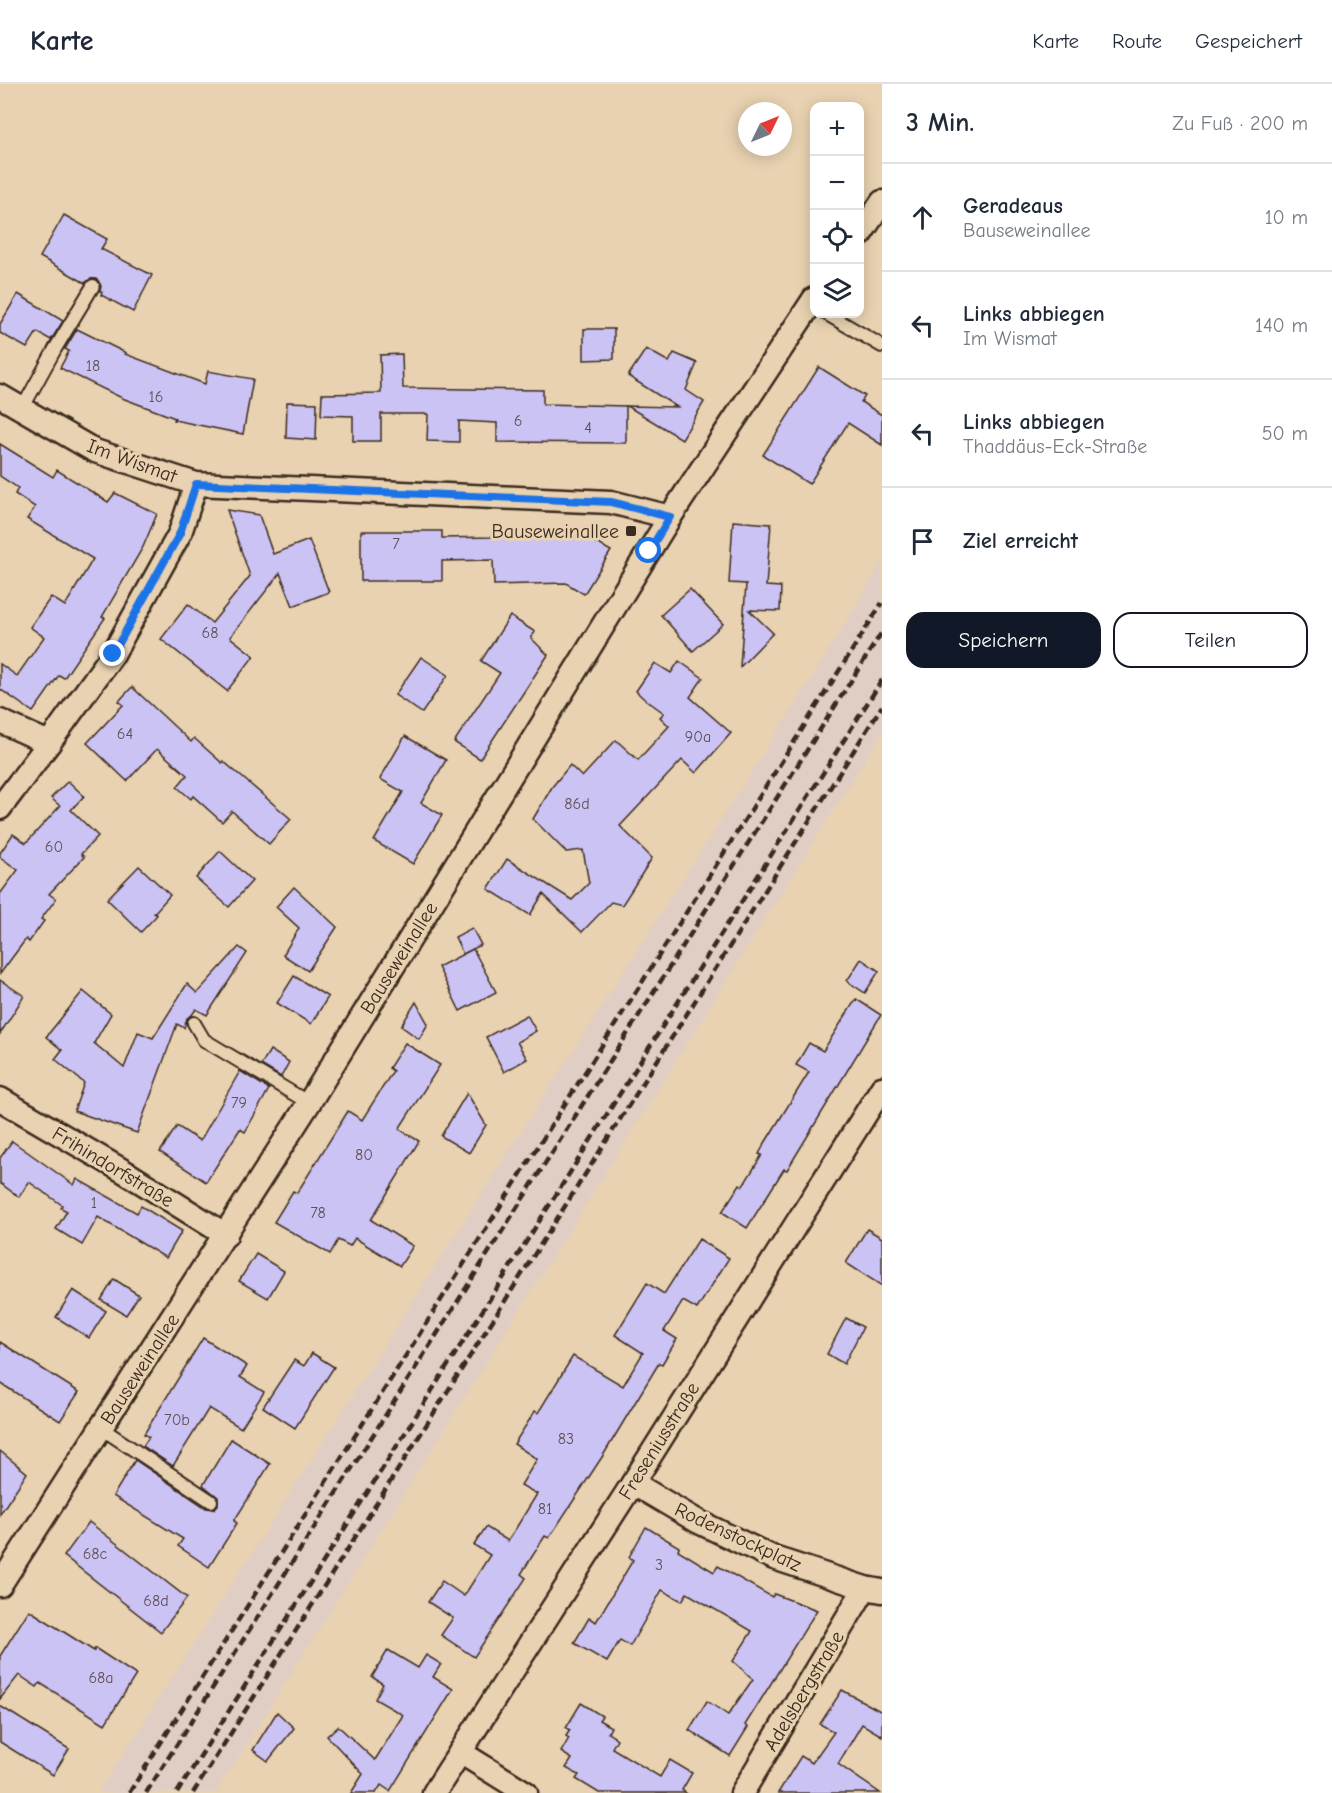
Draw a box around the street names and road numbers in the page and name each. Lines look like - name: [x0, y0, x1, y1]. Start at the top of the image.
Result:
- street label: Im Wismat: [84, 434, 181, 488]
- street label: Bauseweinallee: [355, 898, 443, 1018]
- street label: Frihindorfstraße: [48, 1122, 178, 1212]
- street label: Bauseweinallee: [96, 1309, 184, 1429]
- street label: Freseniusstraße: [614, 1378, 704, 1504]
- street label: Rodenstockplatz: [671, 1498, 805, 1577]
- street label: Adelsbergstraße: [759, 1627, 849, 1755]

